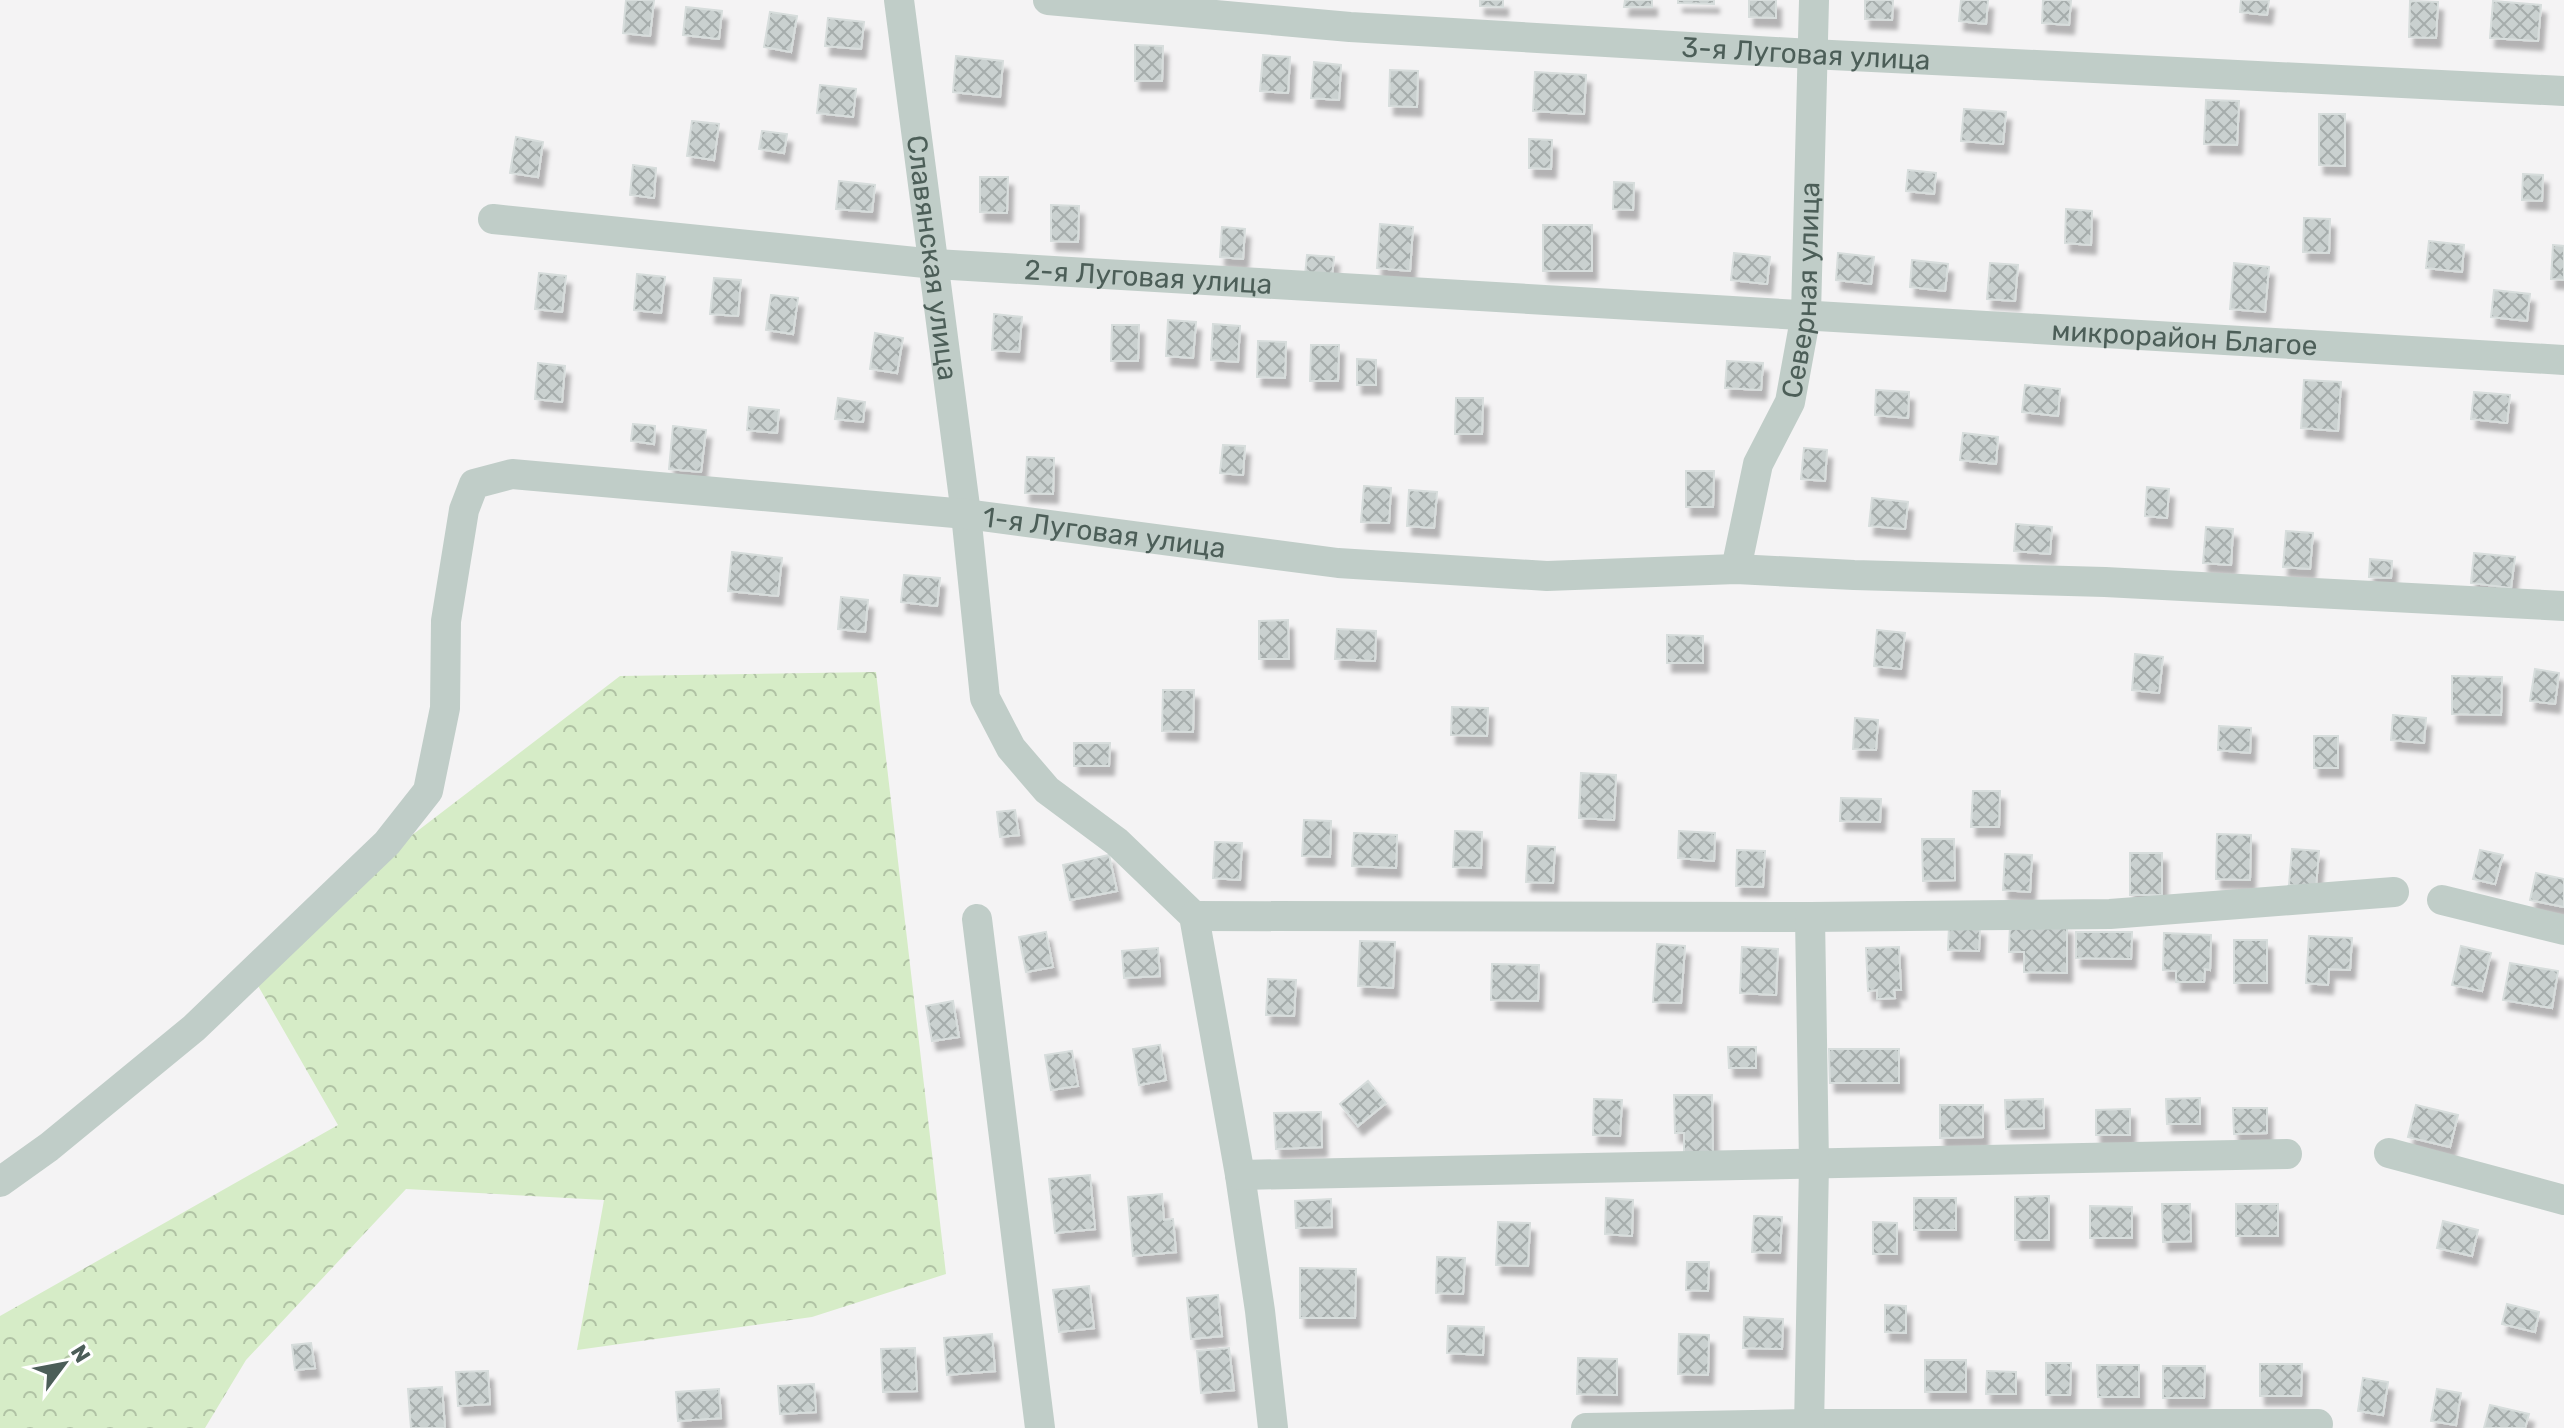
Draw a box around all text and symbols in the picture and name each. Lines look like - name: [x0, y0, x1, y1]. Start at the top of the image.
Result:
- street label: 3-я Луговая улица: [1681, 30, 1931, 77]
- street label: Славянская улица: [900, 133, 964, 383]
- street label: Северная улица: [1775, 181, 1826, 401]
- street label: 2-я Луговая улица: [1023, 253, 1273, 301]
- street label: микрорайон Благое: [2051, 314, 2318, 362]
- street label: 1-я Луговая улица: [981, 500, 1228, 565]
- north arrow: [24, 1324, 104, 1404]
- text: N: [65, 1340, 96, 1368]

